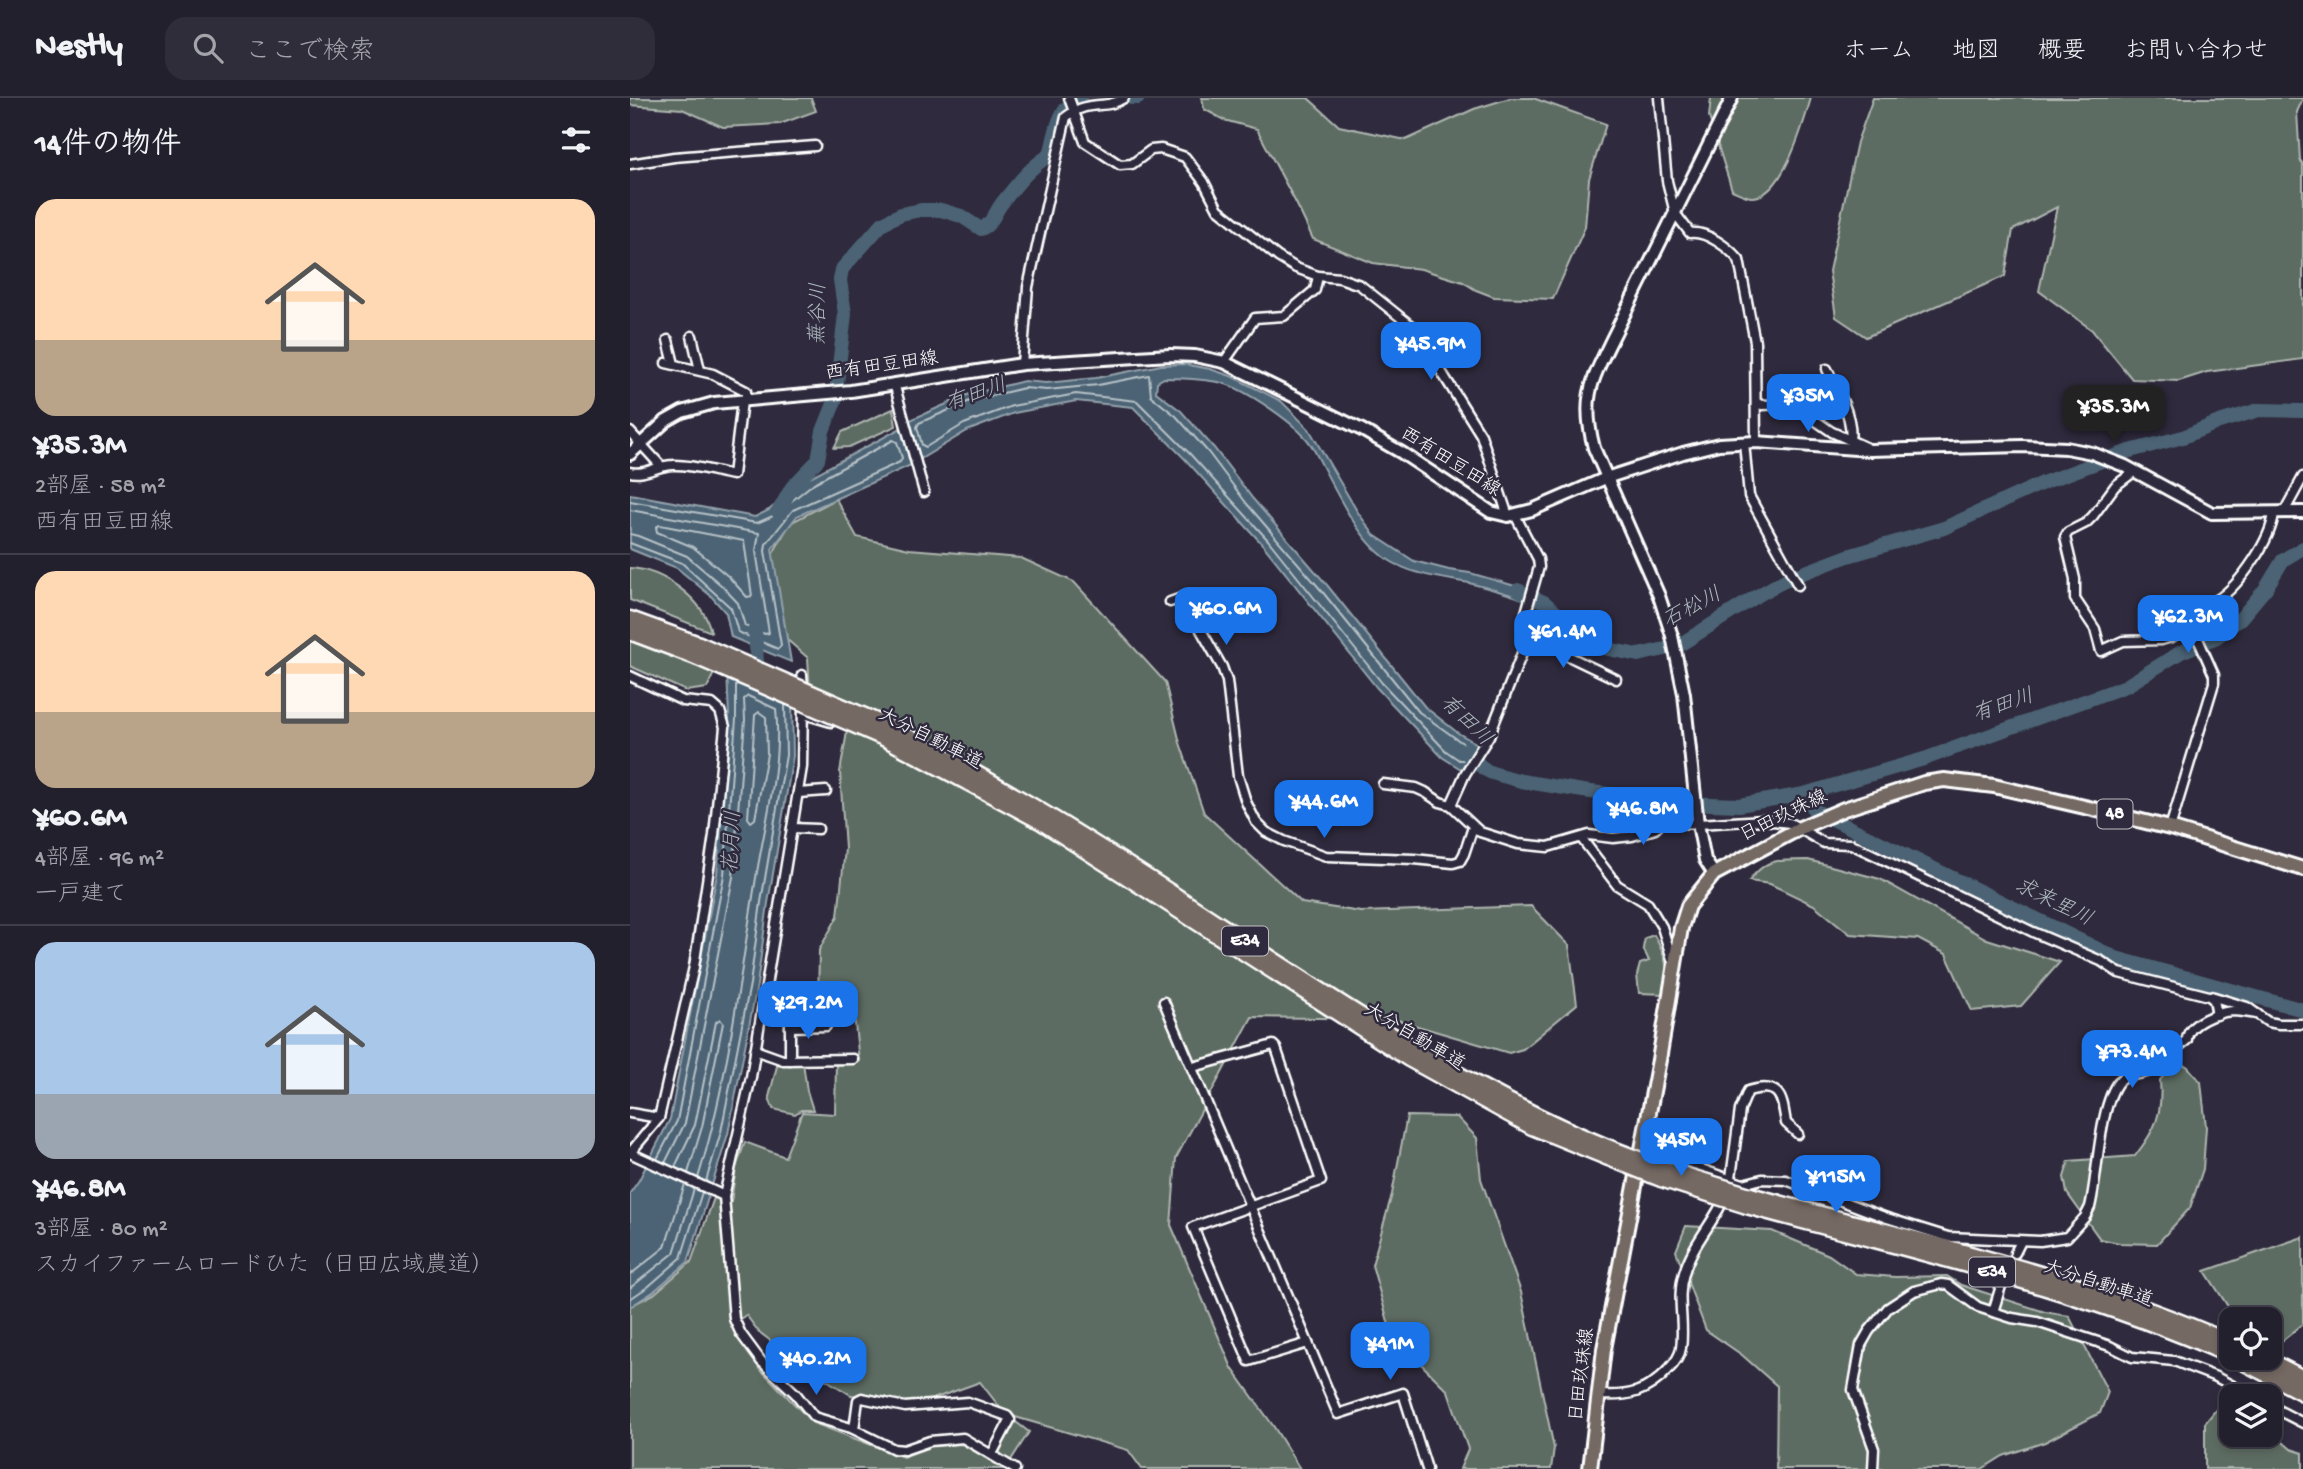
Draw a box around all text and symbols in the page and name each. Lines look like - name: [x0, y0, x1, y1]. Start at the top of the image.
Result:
- search box: [165, 17, 655, 80]
- text: Nestly: [35, 29, 123, 67]
- icon: search: [189, 29, 227, 67]
- text: ここで検索: [245, 38, 375, 69]
- text: ホーム: [1843, 38, 1914, 67]
- text: 地図: [1952, 38, 2000, 67]
- text: 概要: [2038, 38, 2086, 67]
- text: お問い合わせ: [2124, 38, 2268, 67]
- icon: filters: [557, 121, 595, 159]
- text: 14件の物件: [35, 129, 181, 164]
- icon: home: [252, 244, 378, 370]
- water label: 蕪谷川: [806, 282, 833, 346]
- pin: ¥45.9M: [1374, 322, 1488, 382]
- text: ¥45.9M: [1397, 331, 1465, 358]
- street label: 西有田豆田線: [824, 347, 940, 386]
- water label: 有田川: [942, 372, 1011, 418]
- pin: ¥35M: [1767, 374, 1849, 434]
- text: ¥35M: [1783, 383, 1833, 410]
- pin: ¥35.3M: [2057, 386, 2171, 445]
- text: ¥35.3M: [2079, 394, 2149, 421]
- street label: 西有田豆田線: [1396, 422, 1505, 503]
- text: ¥35.3M: [35, 430, 126, 465]
- text: 2部屋 · 58 m²: [35, 474, 166, 501]
- text: 西有田豆田線: [35, 510, 173, 537]
- water label: 石松川: [1659, 582, 1727, 635]
- pin: ¥60.6M: [1169, 588, 1283, 647]
- text: ¥60.6M: [1191, 596, 1261, 623]
- pin: ¥62.3M: [2131, 596, 2245, 655]
- text: ¥62.3M: [2154, 604, 2222, 631]
- pin: ¥61.4M: [1506, 610, 1620, 670]
- icon: home: [252, 616, 378, 742]
- text: ¥61.4M: [1530, 619, 1596, 646]
- water label: 有田川: [1969, 683, 2038, 729]
- water label: 有田川: [1434, 690, 1498, 753]
- street label: 大分自動車道: [874, 703, 986, 776]
- pin: ¥44.6M: [1267, 780, 1381, 840]
- street label: 日田玖珠線: [1736, 785, 1832, 848]
- pin: ¥46.8M: [1586, 788, 1700, 847]
- text: ¥44.6M: [1290, 789, 1358, 816]
- text: ¥46.8M: [1609, 796, 1678, 823]
- road number: 48: [2098, 800, 2132, 828]
- text: ¥60.6M: [35, 802, 127, 837]
- water label: 花月川: [719, 810, 748, 874]
- text: 4部屋 · 96 m²: [35, 846, 164, 873]
- water label: 求来里川: [2010, 873, 2097, 934]
- text: 一戸建て: [35, 882, 127, 909]
- road number: E34: [1222, 926, 1268, 956]
- pin: ¥29.2M: [751, 982, 865, 1041]
- icon: home: [252, 987, 378, 1113]
- text: ¥29.2M: [774, 990, 842, 1017]
- street label: 大分自動車道: [1359, 998, 1469, 1077]
- pin: ¥73.4M: [2075, 1030, 2189, 1090]
- text: ¥73.4M: [2098, 1039, 2166, 1066]
- pin: ¥45M: [1640, 1118, 1722, 1178]
- text: ¥45M: [1656, 1127, 1706, 1154]
- pin: ¥115M: [1787, 1156, 1885, 1215]
- text: ¥115M: [1807, 1164, 1865, 1191]
- text: ¥46.8M: [35, 1173, 125, 1208]
- text: 3部屋 · 80 m²: [35, 1217, 168, 1244]
- text: スカイファームロードひた（日田広域農道）: [35, 1253, 494, 1280]
- street label: 大分自動車道: [2040, 1255, 2156, 1314]
- road number: E34: [1969, 1258, 2015, 1287]
- map controls: [2219, 1307, 2282, 1447]
- button: locate: [2219, 1307, 2282, 1370]
- pin: ¥41M: [1349, 1322, 1431, 1382]
- street label: 日田玖珠線: [1565, 1326, 1600, 1424]
- text: ¥41M: [1367, 1331, 1413, 1358]
- pin: ¥40.2M: [759, 1338, 873, 1397]
- text: ¥40.2M: [781, 1346, 851, 1373]
- button: layers: [2219, 1384, 2282, 1447]

